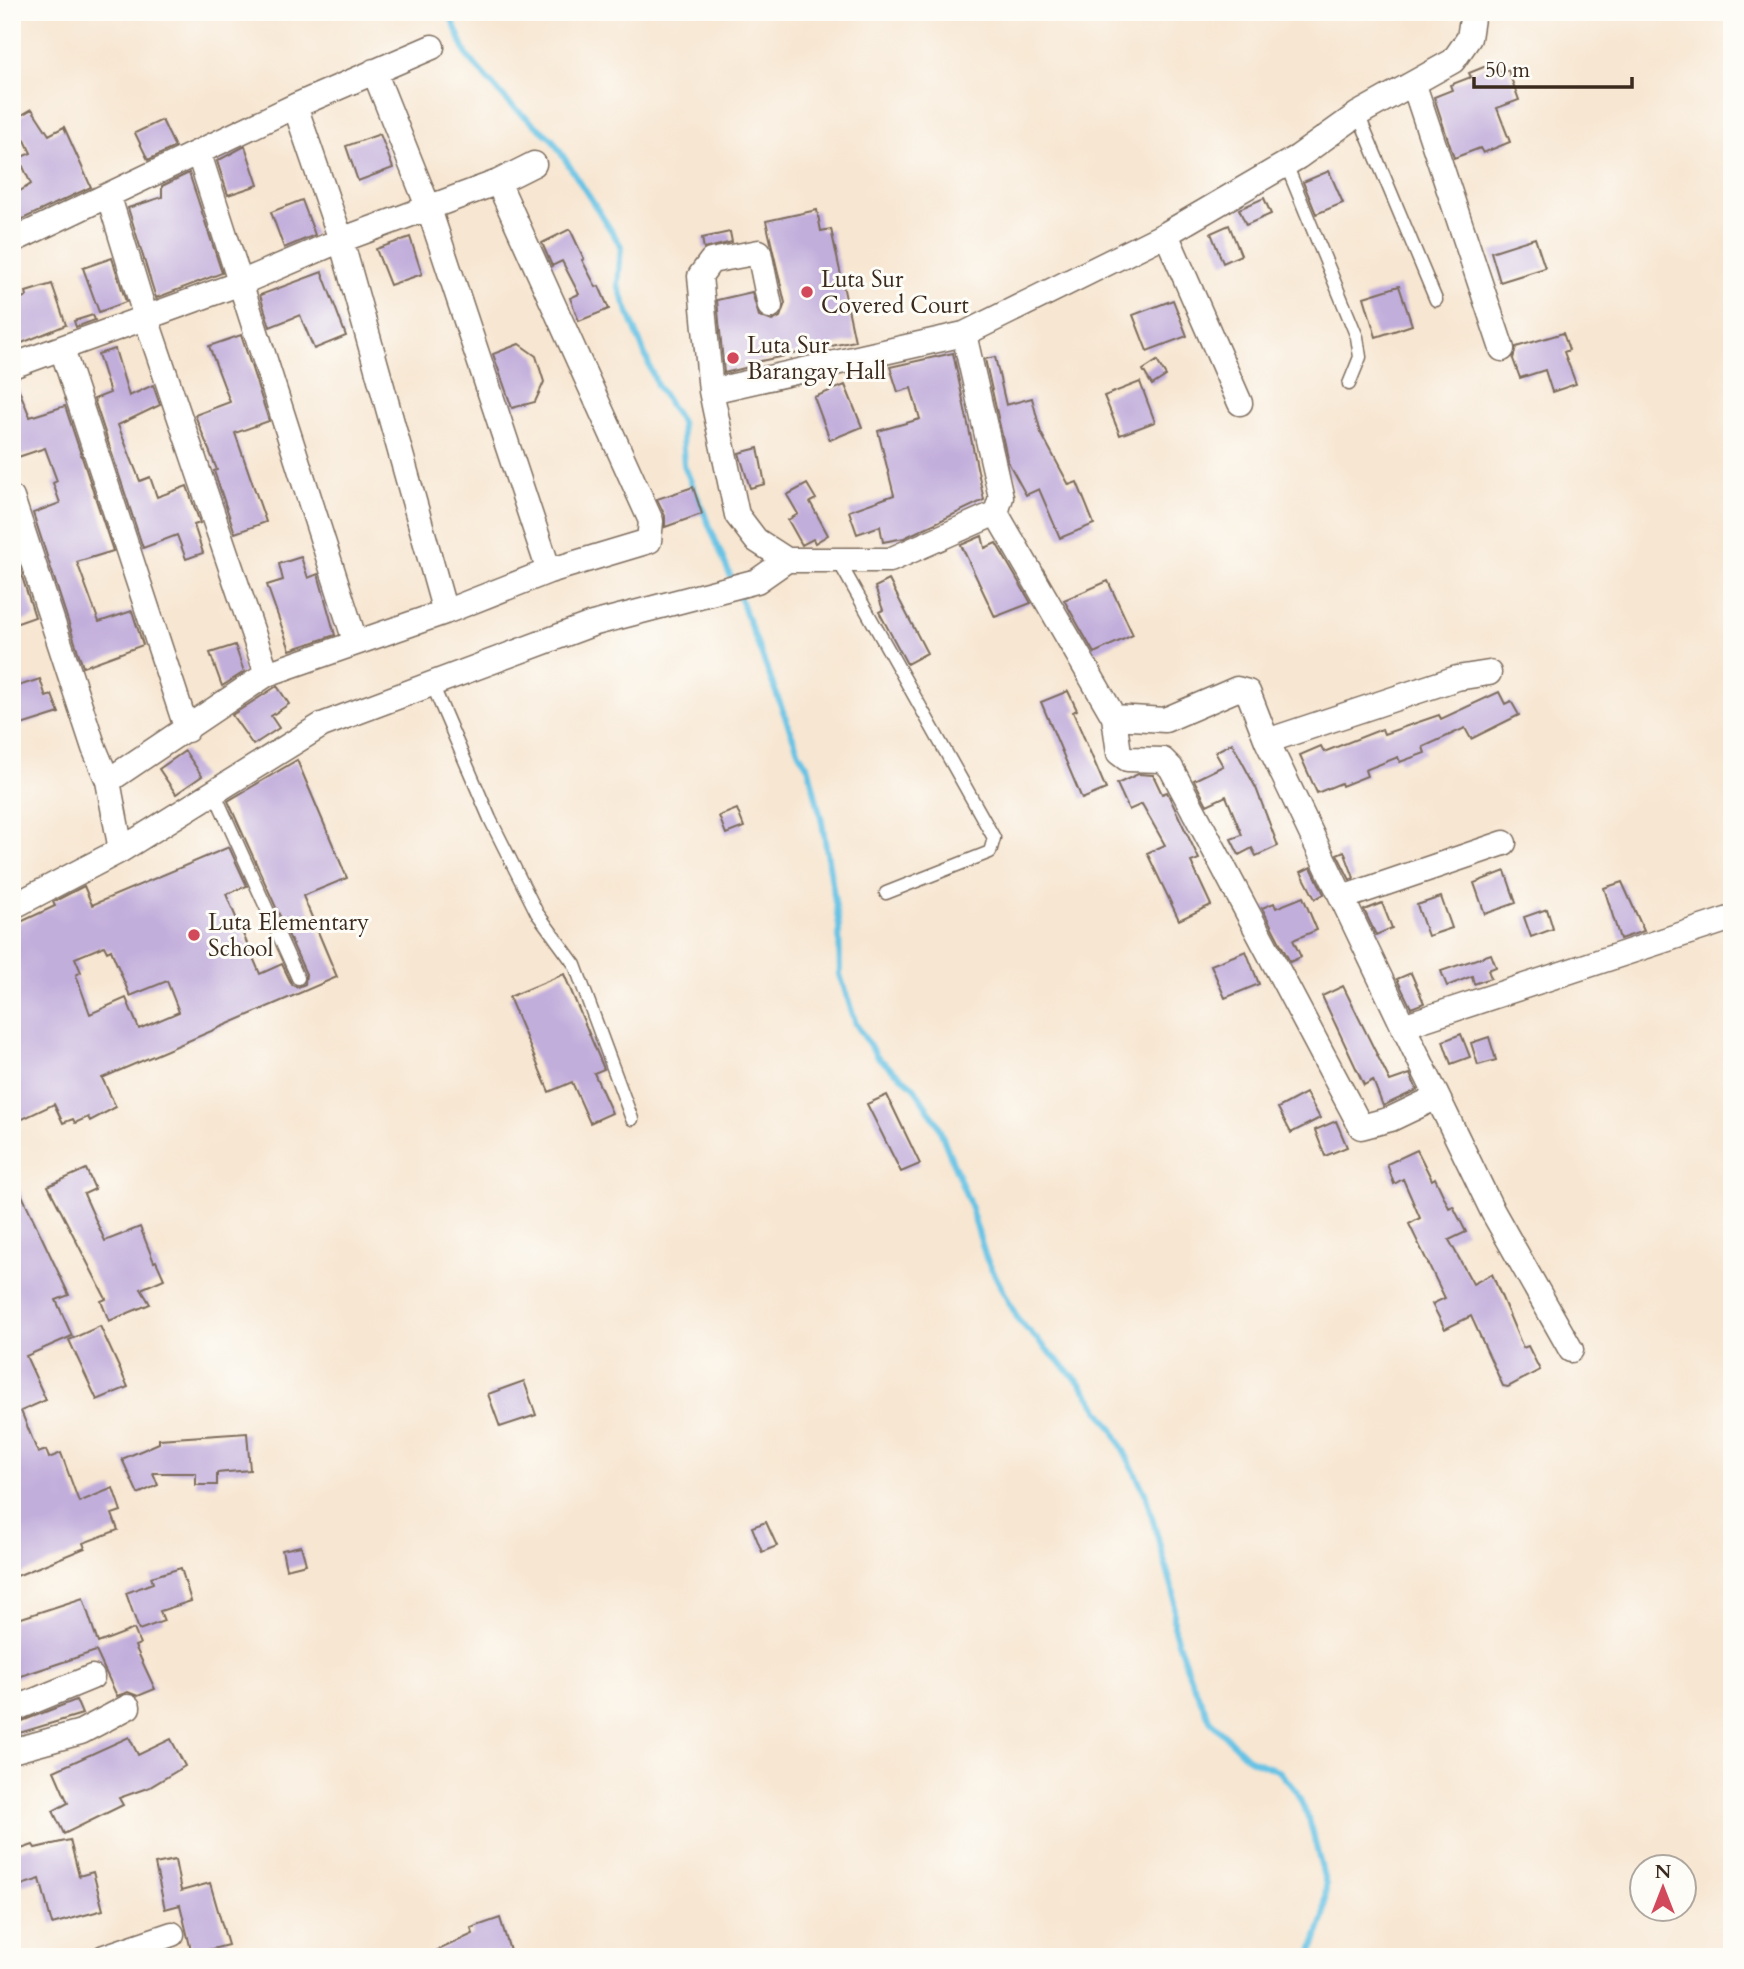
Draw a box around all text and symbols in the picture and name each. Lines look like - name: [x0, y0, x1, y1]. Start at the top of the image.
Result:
- scale bar: [1474, 46, 1632, 90]
- text: 50 m: [1485, 56, 1530, 85]
- place label: Luta Sur Covered Court: [821, 264, 969, 321]
- marker: Luta Sur Covered Court: [799, 284, 815, 300]
- place label: Luta Sur Barangay Hall: [747, 330, 886, 387]
- marker: Luta Sur Barangay Hall: [725, 350, 741, 366]
- place label: Luta Elementary School: [208, 907, 369, 964]
- marker: Luta Elementary School: [186, 927, 202, 943]
- north arrow: [1628, 1854, 1698, 1924]
- text: N: [1655, 1859, 1672, 1885]

